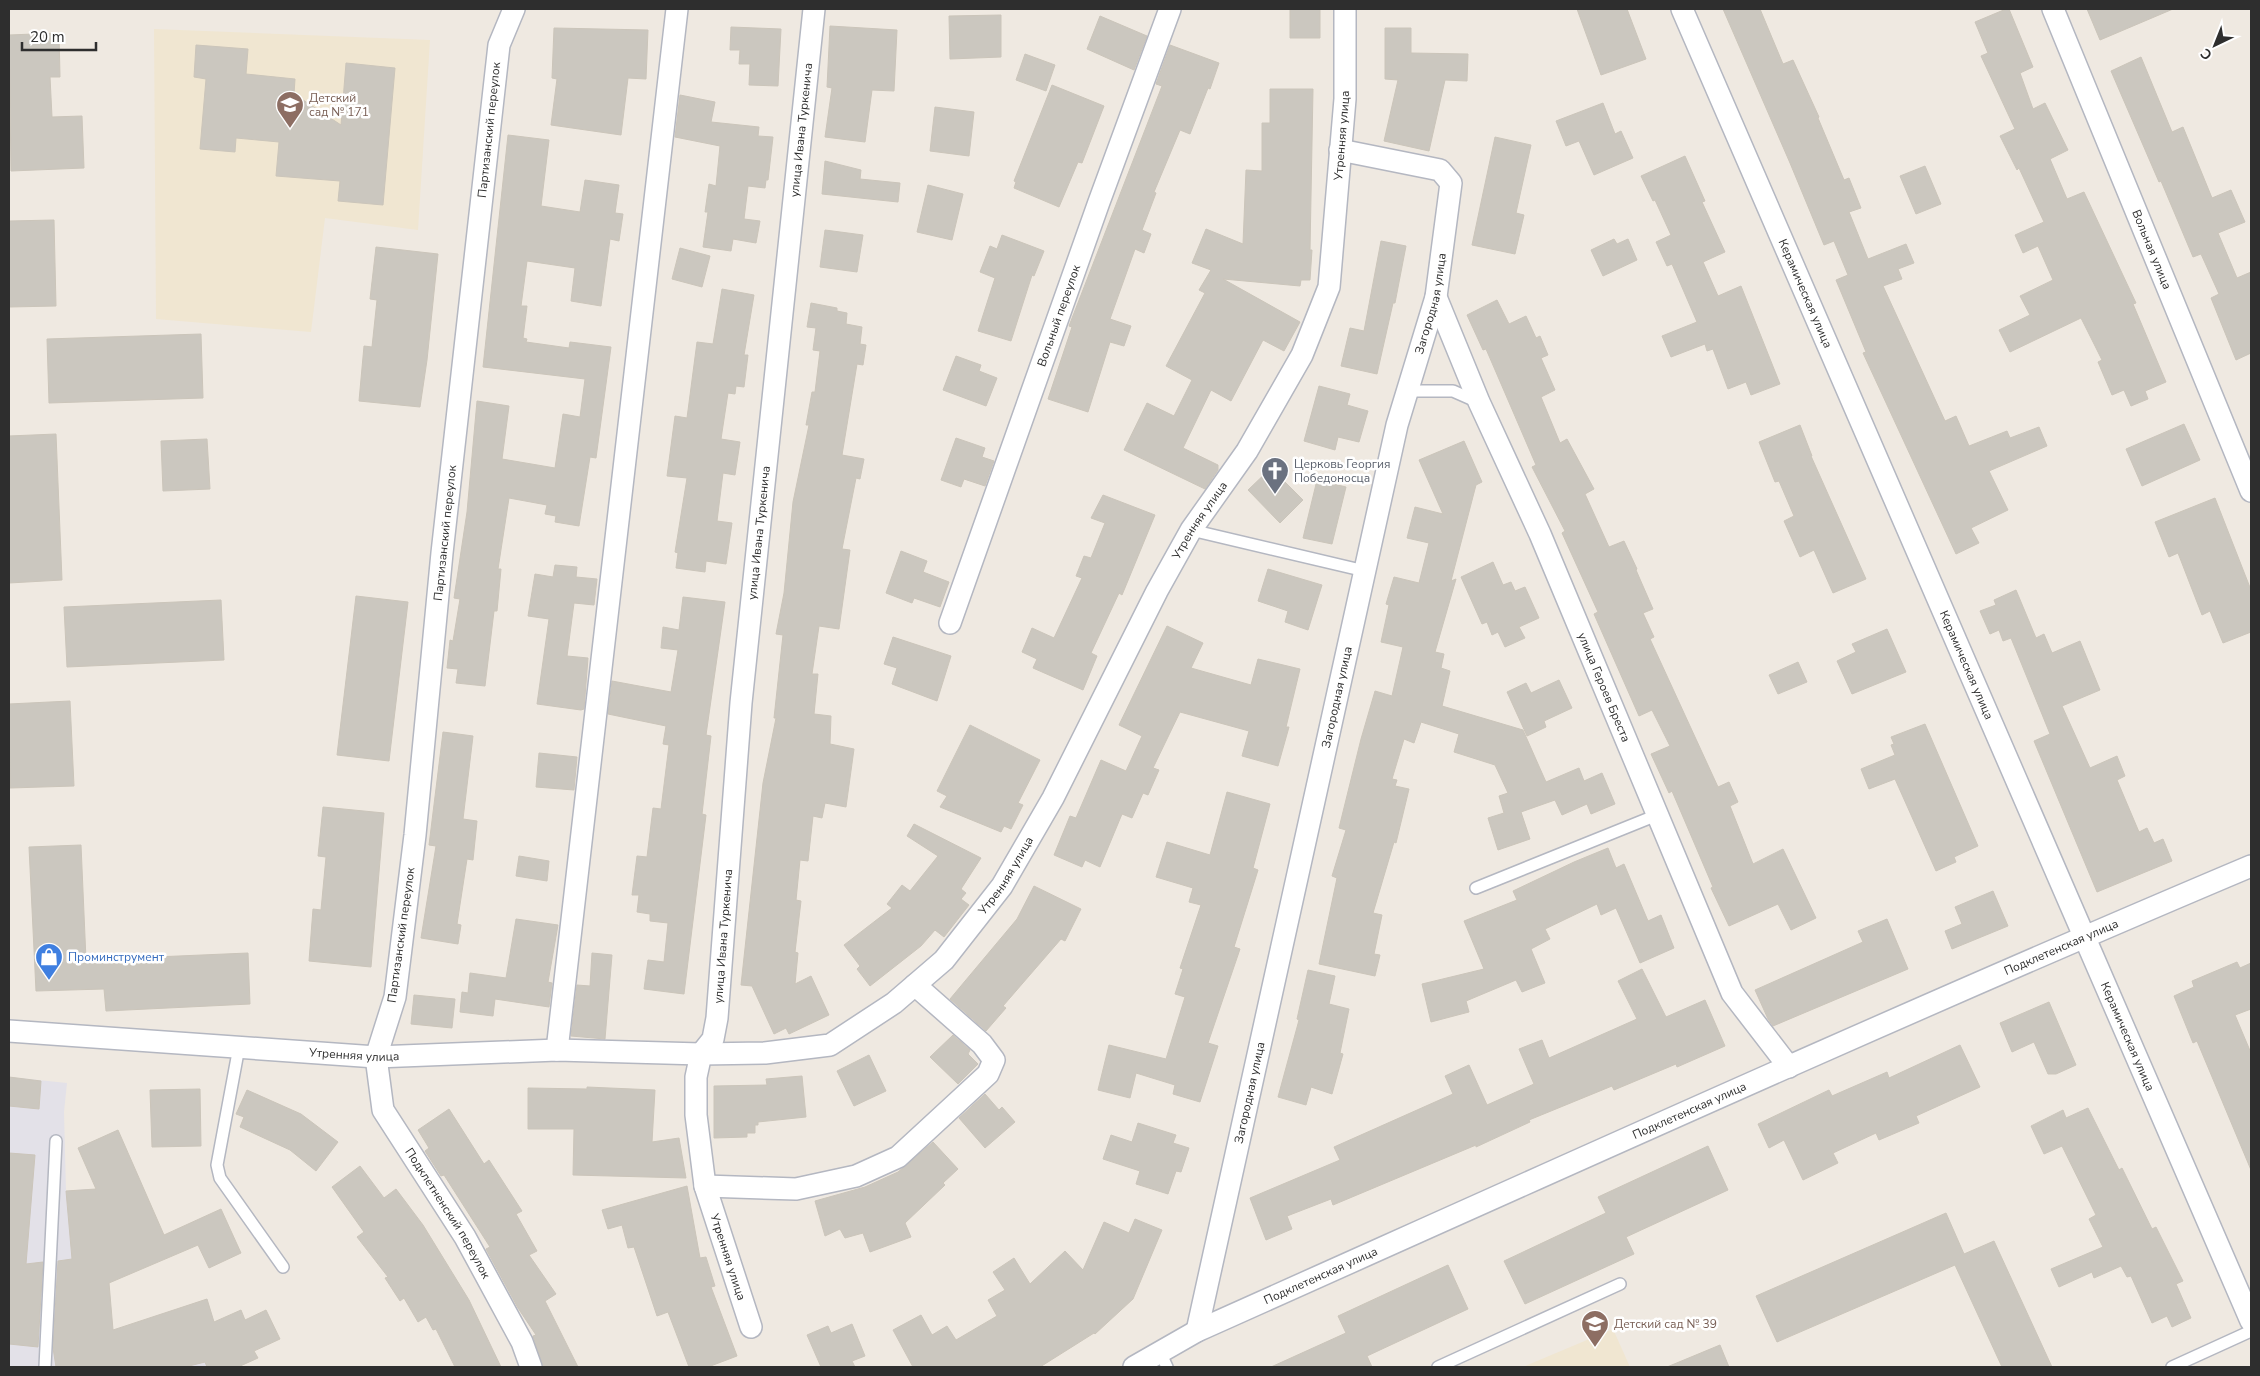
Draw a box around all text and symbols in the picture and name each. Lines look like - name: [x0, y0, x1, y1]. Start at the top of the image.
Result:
- scale bar: [22, 20, 96, 52]
- north arrow: [2190, 20, 2240, 70]
- text: 20 m: [30, 27, 65, 47]
- text: С: [2196, 44, 2216, 64]
- street label: Партизанский переулок: [474, 61, 504, 199]
- street label: улица Ивана Туркенича: [786, 62, 816, 198]
- school or university icon: Детский сад № 171: [275, 90, 305, 129]
- place label: Детский сад № 171: [309, 90, 369, 120]
- street label: Утренняя улица: [1330, 91, 1353, 182]
- street label: Вольная улица: [2128, 207, 2175, 292]
- street label: Керамическая улица: [1775, 236, 1836, 350]
- street label: Загородная улица: [1411, 252, 1450, 356]
- street label: Вольный переулок: [1033, 262, 1084, 369]
- church icon: Церковь Георгия Победоносца: [1260, 456, 1290, 495]
- place label: Церковь Георгия Победоносца: [1294, 456, 1390, 486]
- street label: Партизанский переулок: [430, 464, 460, 602]
- street label: улица Ивана Туркенича: [744, 465, 774, 601]
- street label: Утренняя улица: [1168, 478, 1231, 563]
- street label: Керамическая улица: [1936, 608, 1997, 722]
- street label: улица Героев Бреста: [1574, 630, 1634, 744]
- street label: Загородная улица: [1318, 645, 1356, 750]
- street label: Утренняя улица: [974, 834, 1037, 919]
- street label: Партизанский переулок: [384, 866, 419, 1004]
- street label: улица Ивана Туркенича: [710, 868, 736, 1004]
- street label: Подклетенская улица: [2001, 915, 2121, 979]
- shop icon: Проминструмент: [34, 942, 64, 981]
- place label: Проминструмент: [68, 949, 165, 965]
- street label: Керамическая улица: [2097, 980, 2158, 1094]
- street label: Загородная улица: [1231, 1040, 1269, 1145]
- street label: Утренняя улица: [308, 1044, 400, 1065]
- street label: Подклетенская улица: [1630, 1078, 1749, 1143]
- street label: Подклетненский переулок: [402, 1145, 494, 1282]
- street label: Утренняя улица: [706, 1211, 750, 1302]
- street label: Подклетенская улица: [1261, 1243, 1380, 1308]
- school or university icon: Детский сад № 39: [1580, 1309, 1610, 1348]
- place label: Детский сад № 39: [1614, 1316, 1717, 1332]

